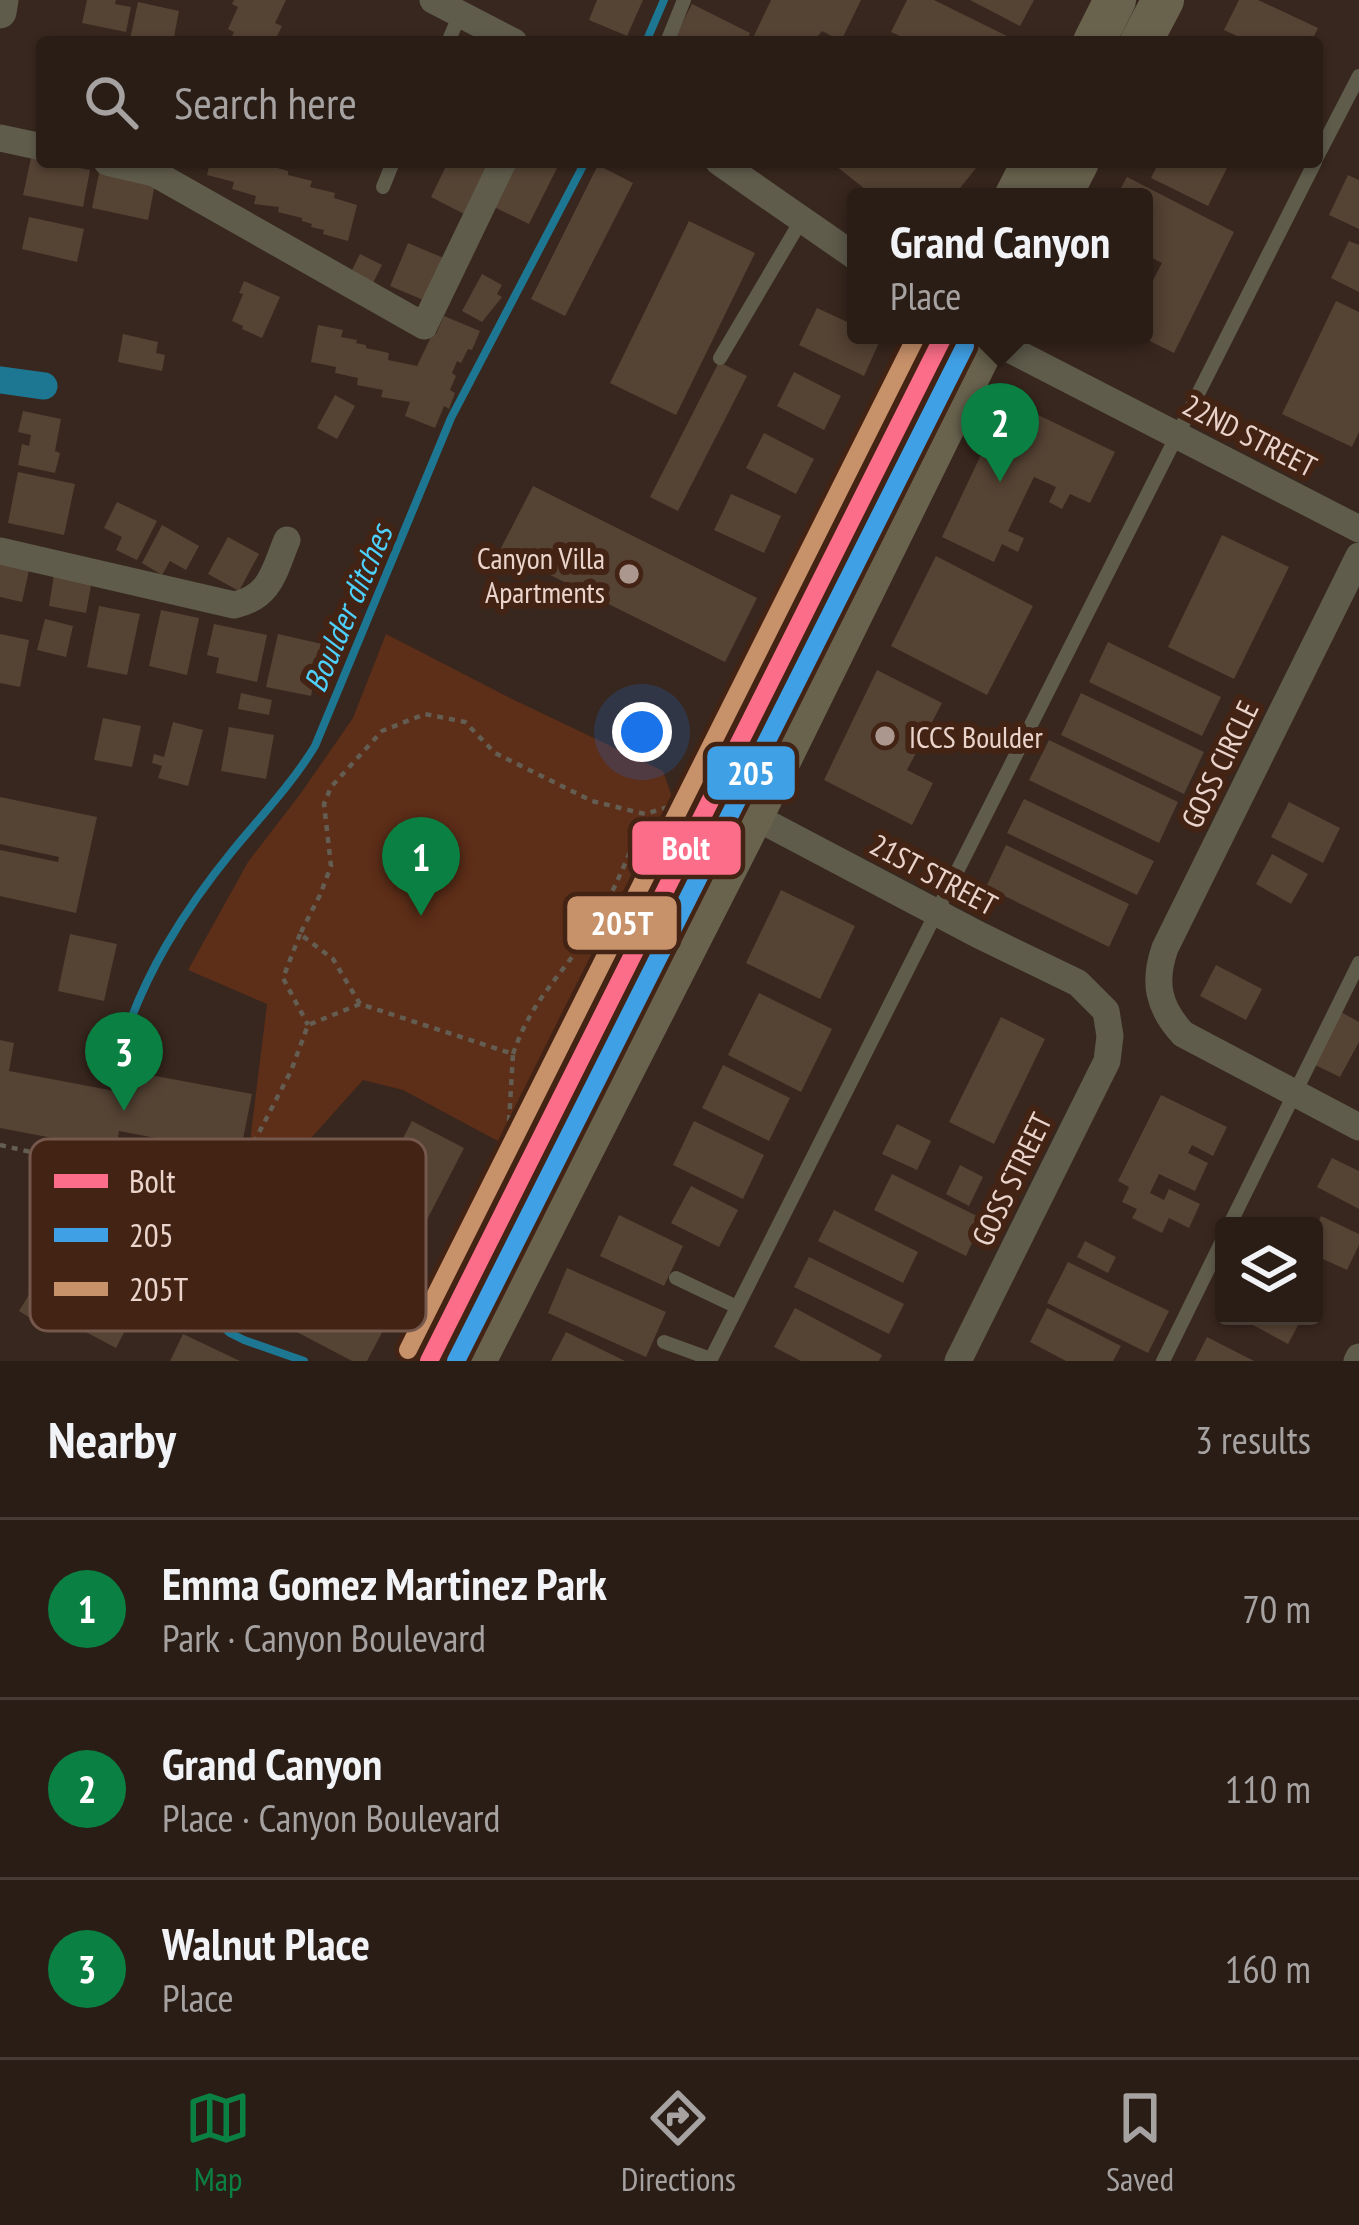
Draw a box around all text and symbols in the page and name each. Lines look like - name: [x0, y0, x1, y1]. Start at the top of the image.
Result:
- search box: [36, 36, 1323, 168]
- icon: search: [78, 69, 144, 135]
- text: Search here: [174, 73, 357, 131]
- popup: [847, 188, 1153, 344]
- text: Grand Canyon: [890, 212, 1110, 270]
- text: Place: [890, 270, 961, 321]
- pin: 2: [961, 383, 1039, 482]
- street label: 22ND STREET: [1177, 385, 1323, 485]
- water label: Boulder ditches: [293, 515, 402, 698]
- place label: Canyon Villa Apartments: [477, 538, 605, 611]
- marker: Canyon Villa Apartments: [616, 561, 642, 587]
- street label: GOSS CIRCLE: [1172, 694, 1266, 834]
- your location: [612, 702, 672, 762]
- place label: ICCS Boulder: [909, 717, 1043, 756]
- marker: ICCS Boulder: [872, 723, 898, 749]
- line badge: 205: [705, 744, 797, 802]
- text: 205: [727, 751, 775, 794]
- pin: 1: [382, 817, 460, 916]
- line badge: Bolt: [630, 819, 743, 877]
- street label: 21ST STREET: [864, 824, 1004, 924]
- text: Bolt: [662, 826, 711, 869]
- line badge: 205T: [565, 894, 679, 952]
- text: 205T: [591, 901, 654, 944]
- pin: 3: [85, 1012, 163, 1111]
- street label: GOSS STREET: [962, 1106, 1060, 1252]
- legend: [30, 1139, 426, 1331]
- text: Bolt: [129, 1159, 176, 1202]
- text: 205: [129, 1213, 174, 1256]
- map controls: [1215, 1217, 1323, 1325]
- button: layers: [1215, 1217, 1323, 1325]
- text: 205T: [129, 1267, 189, 1310]
- text: Nearby: [48, 1406, 176, 1472]
- text: 3 results: [1195, 1414, 1311, 1465]
- text: Emma Gomez Martinez Park: [162, 1554, 607, 1612]
- text: 1: [78, 1583, 96, 1634]
- text: 70 m: [1242, 1583, 1311, 1634]
- text: Park · Canyon Boulevard: [162, 1612, 486, 1663]
- text: Grand Canyon: [162, 1734, 382, 1792]
- text: 2: [78, 1763, 96, 1814]
- text: 110 m: [1225, 1763, 1311, 1814]
- text: Place · Canyon Boulevard: [162, 1792, 500, 1843]
- text: Walnut Place: [162, 1914, 370, 1972]
- text: 3: [78, 1943, 96, 1994]
- text: 160 m: [1225, 1943, 1311, 1994]
- text: Place: [162, 1972, 234, 2023]
- tab: Map: [185, 2085, 251, 2200]
- tab: Directions: [621, 2085, 736, 2200]
- tab: Saved: [1106, 2085, 1174, 2200]

